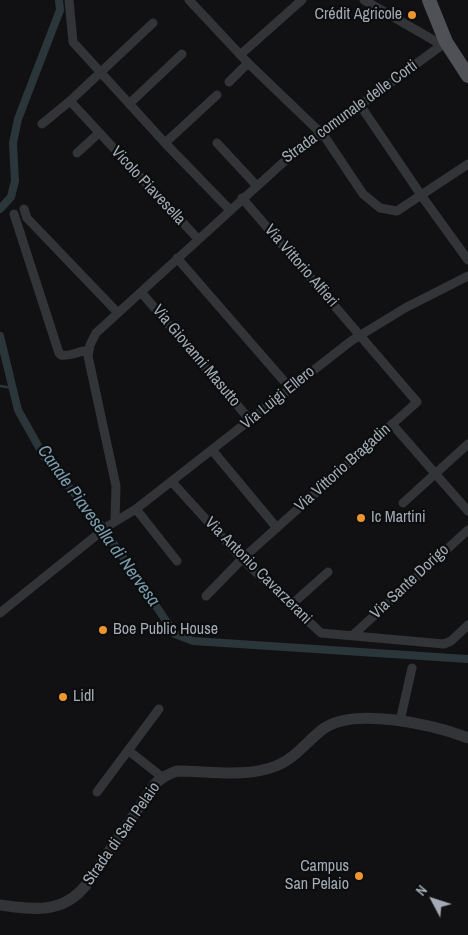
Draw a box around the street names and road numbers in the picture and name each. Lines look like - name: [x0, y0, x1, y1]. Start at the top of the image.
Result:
- street label: Strada comunale delle Corti: [279, 56, 421, 168]
- street label: Vicolo Piavesella: [107, 143, 189, 229]
- street label: Via Vittorio Alfieri: [260, 221, 342, 311]
- street label: Via Giovanni Masutto: [148, 301, 244, 411]
- street label: Via Luigi Ellero: [237, 362, 319, 434]
- street label: Via Vittorio Bragadin: [291, 420, 395, 516]
- street label: Via Antonio Cavarzerani: [200, 513, 316, 629]
- street label: Via Sante Dorigo: [367, 541, 453, 623]
- street label: Strada di San Pelaio: [79, 779, 165, 889]

